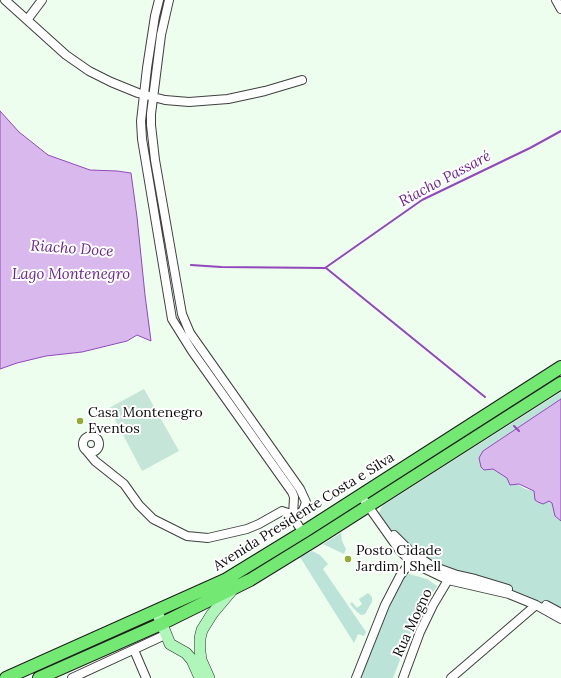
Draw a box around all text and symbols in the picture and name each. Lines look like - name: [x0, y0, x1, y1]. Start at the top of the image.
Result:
- water label: Riacho Passaré: [396, 147, 494, 211]
- water label: Riacho Doce: [30, 237, 114, 261]
- water label: Lago Montenegro: [12, 266, 130, 284]
- place label: Casa Montenegro Eventos: [88, 405, 203, 438]
- marker: Casa Montenegro Eventos: [75, 416, 85, 426]
- street label: Avenida Presidente Costa e Silva: [211, 449, 397, 575]
- place label: Posto Cidade Jardim | Shell: [356, 543, 442, 576]
- marker: Posto Cidade Jardim | Shell: [343, 554, 353, 564]
- street label: Rua Mogno: [390, 586, 436, 660]

